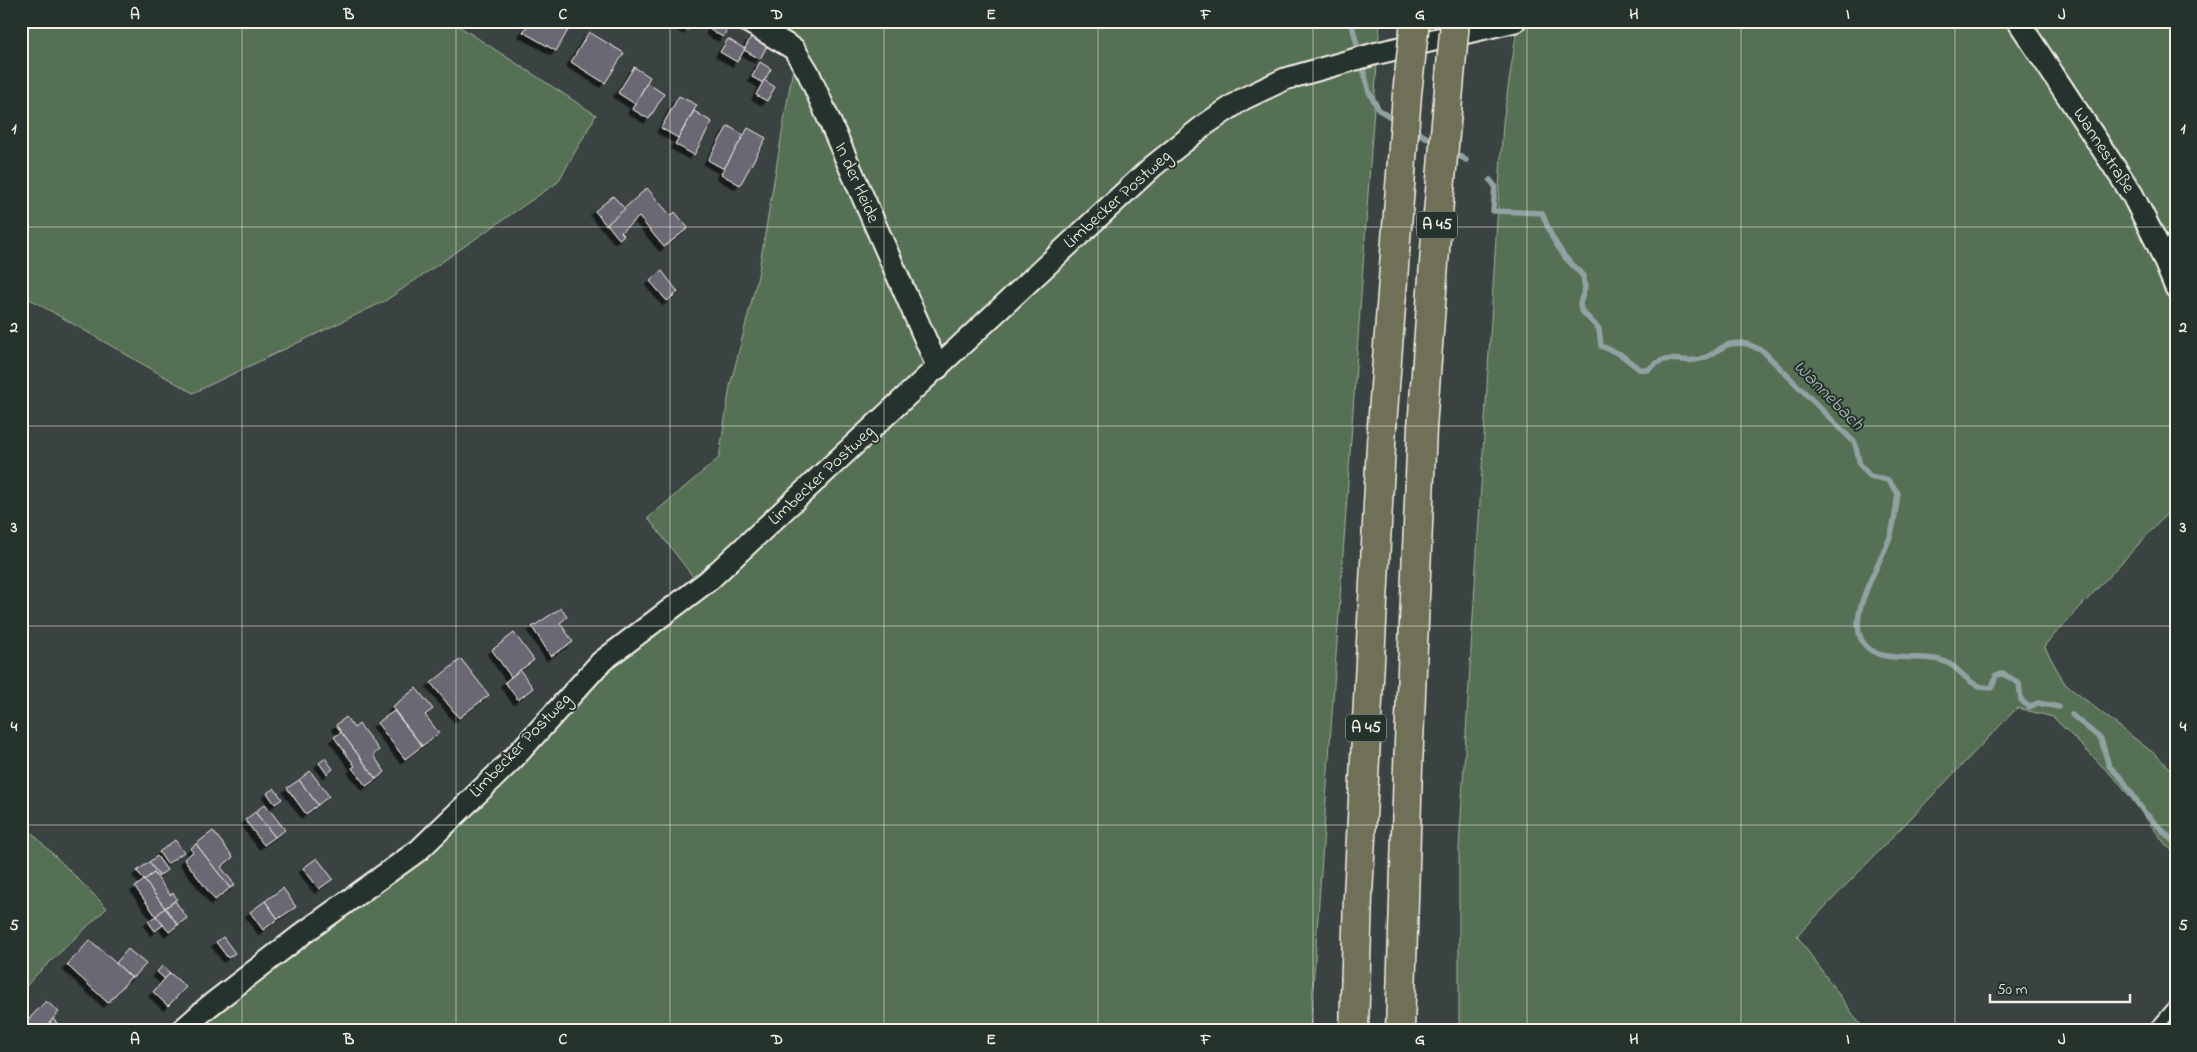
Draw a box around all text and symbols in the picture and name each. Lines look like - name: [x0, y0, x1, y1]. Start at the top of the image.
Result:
- text: A: [130, 3, 140, 27]
- text: B: [343, 3, 355, 27]
- text: C: [559, 3, 568, 27]
- text: D: [770, 3, 783, 27]
- text: E: [986, 3, 996, 27]
- text: F: [1200, 3, 1212, 27]
- text: G: [1415, 3, 1425, 27]
- text: H: [1629, 3, 1639, 27]
- text: I: [1846, 3, 1850, 27]
- text: J: [2058, 3, 2066, 27]
- street label: Wannestraße: [2066, 103, 2141, 200]
- text: 1: [11, 117, 17, 141]
- text: 1: [2180, 117, 2186, 141]
- street label: In der Heide: [827, 139, 886, 228]
- street label: Limbecker Postweg: [1058, 144, 1178, 256]
- road number: A 45: [1417, 212, 1457, 238]
- text: 2: [9, 316, 18, 340]
- text: 2: [2178, 316, 2187, 340]
- water label: Wannebach: [1787, 355, 1870, 438]
- street label: Limbecker Postweg: [763, 420, 882, 533]
- text: 3: [10, 516, 18, 540]
- text: 3: [2179, 516, 2187, 540]
- street label: Limbecker Postweg: [464, 688, 579, 805]
- road number: A 45: [1346, 714, 1386, 741]
- text: 4: [10, 715, 18, 739]
- text: 4: [2179, 715, 2187, 739]
- text: 5: [9, 914, 19, 938]
- text: 5: [2178, 914, 2188, 938]
- scale bar: [1990, 972, 2130, 1004]
- text: 50 m: [1997, 979, 2028, 1001]
- text: A: [130, 1028, 140, 1052]
- text: B: [343, 1028, 355, 1052]
- text: C: [559, 1028, 568, 1052]
- text: D: [770, 1028, 783, 1052]
- text: E: [986, 1028, 996, 1052]
- text: F: [1200, 1028, 1212, 1052]
- text: G: [1415, 1028, 1425, 1052]
- text: H: [1629, 1028, 1639, 1052]
- text: I: [1846, 1028, 1850, 1052]
- text: J: [2058, 1028, 2066, 1052]

